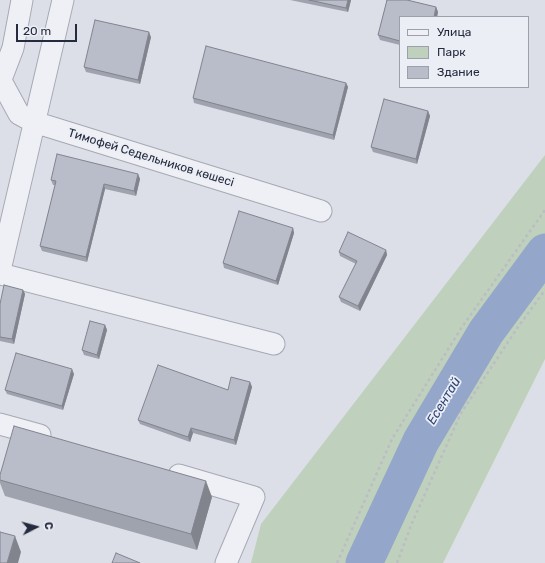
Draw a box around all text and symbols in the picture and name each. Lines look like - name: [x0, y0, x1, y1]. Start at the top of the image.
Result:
- scale bar: [18, 16, 79, 42]
- legend: [399, 16, 529, 88]
- text: 20 m: [23, 24, 51, 38]
- text: Улица: [437, 25, 471, 39]
- text: Парк: [437, 45, 466, 59]
- text: Здание: [437, 65, 480, 79]
- street label: Тимофей Седельников көшесі: [66, 126, 236, 190]
- water label: Есентай: [424, 375, 464, 427]
- north arrow: [16, 507, 56, 547]
- text: С: [42, 521, 55, 530]

